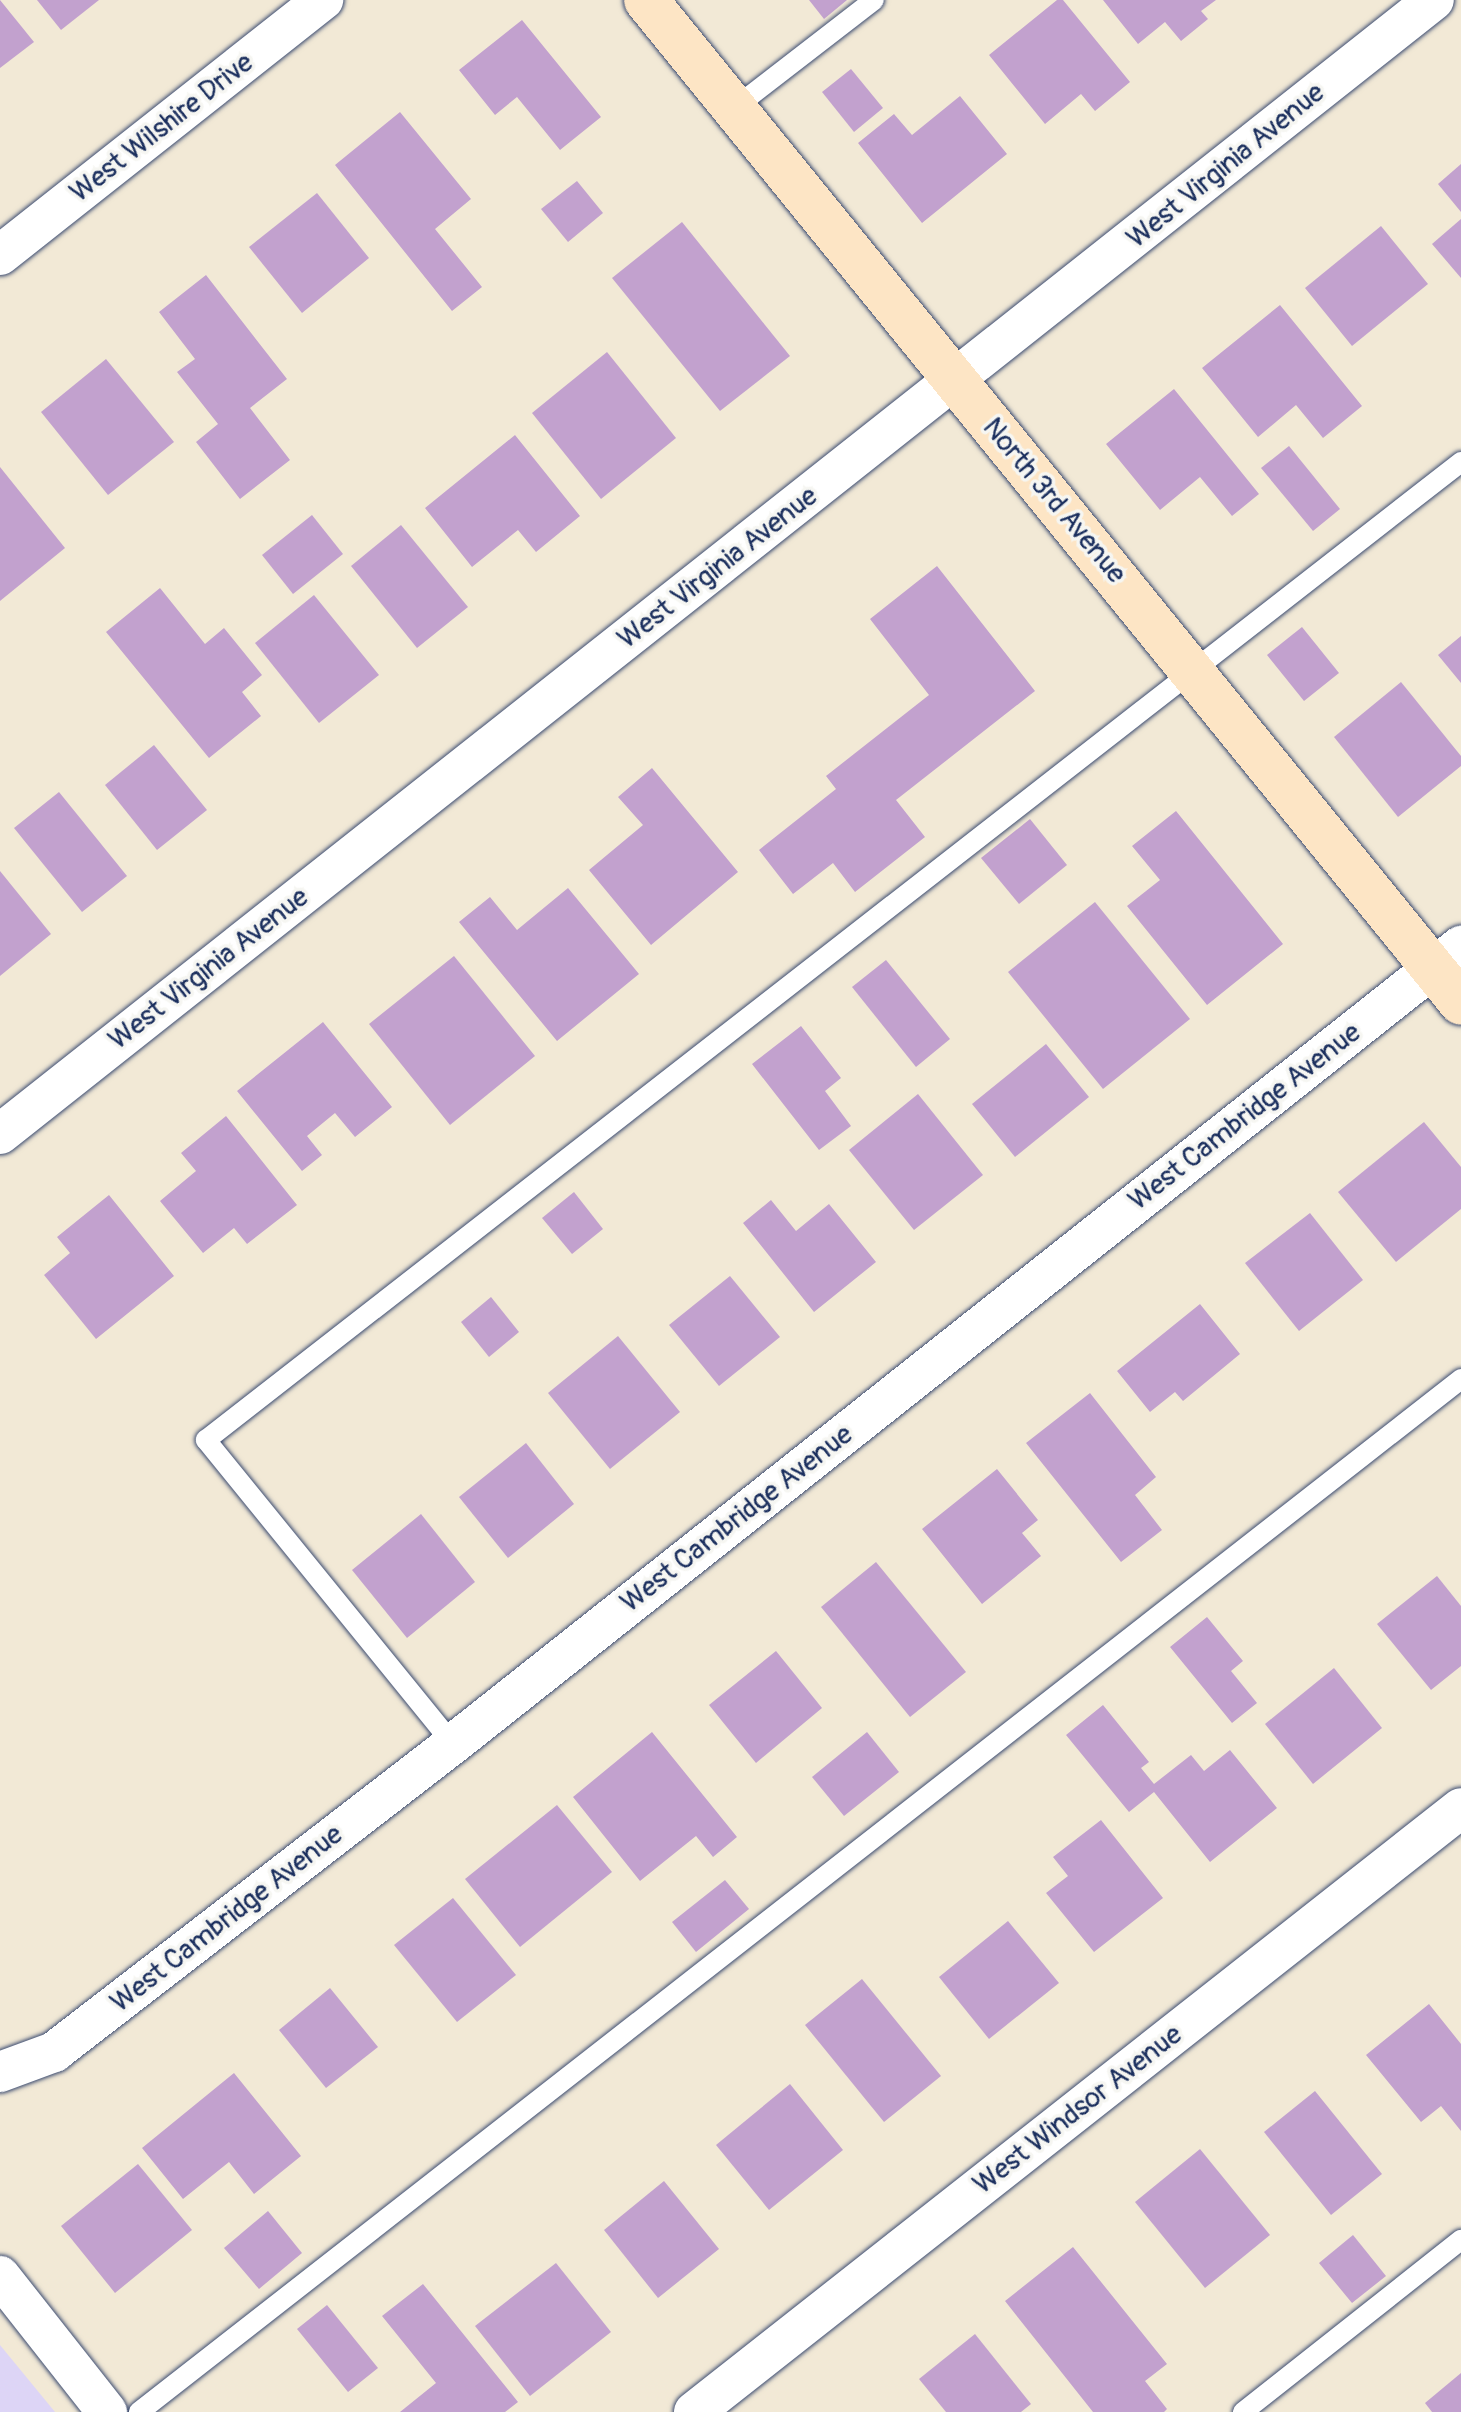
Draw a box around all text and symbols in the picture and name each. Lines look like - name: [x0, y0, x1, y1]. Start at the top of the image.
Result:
- street label: West Wilshire Drive: [64, 46, 260, 210]
- street label: West Virginia Avenue: [1121, 76, 1331, 256]
- street label: North 3rd Avenue: [975, 412, 1133, 590]
- street label: West Virginia Avenue: [611, 480, 825, 656]
- street label: West Virginia Avenue: [102, 881, 316, 1057]
- street label: West Cambridge Avenue: [1122, 1016, 1368, 1218]
- street label: West Cambridge Avenue: [614, 1418, 860, 1620]
- street label: West Cambridge Avenue: [104, 1818, 350, 2020]
- street label: West Windsor Avenue: [967, 2018, 1189, 2202]

